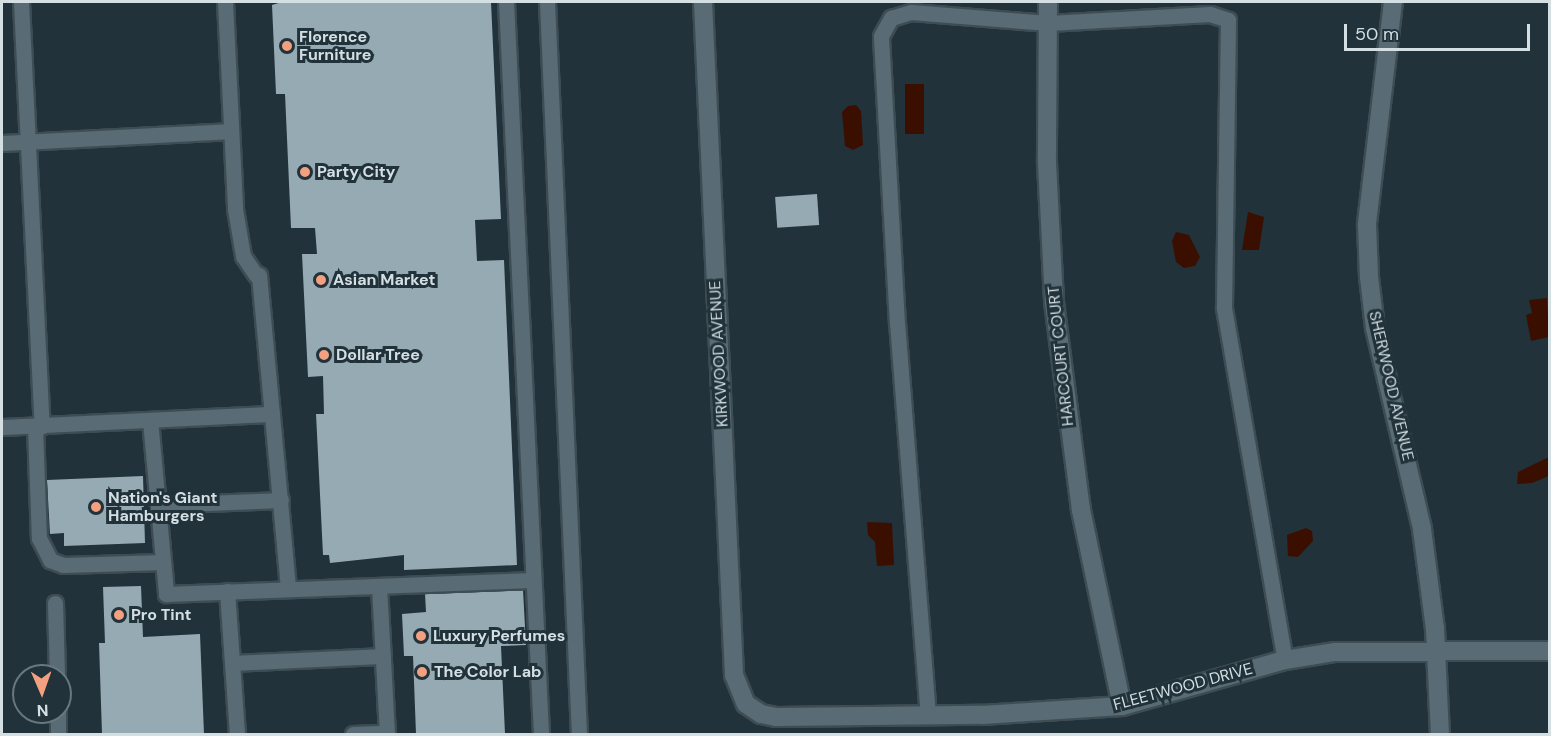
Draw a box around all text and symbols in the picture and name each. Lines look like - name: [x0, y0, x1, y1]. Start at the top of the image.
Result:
- scale bar: [1347, 12, 1533, 50]
- text: 50 m: [1355, 22, 1399, 46]
- place label: Florence Furniture: [299, 27, 371, 65]
- marker: Florence Furniture: [280, 39, 294, 53]
- place label: Party City: [317, 162, 395, 182]
- marker: Party City: [298, 165, 312, 179]
- place label: Asian Market: [333, 270, 435, 290]
- marker: Asian Market: [314, 273, 328, 287]
- street label: KIRKWOOD AVENUE: [706, 280, 732, 428]
- street label: HARCOURT COURT: [1044, 285, 1078, 427]
- street label: SHERWOOD AVENUE: [1364, 309, 1418, 463]
- place label: Dollar Tree: [336, 345, 420, 365]
- marker: Dollar Tree: [317, 348, 331, 362]
- place label: Nation's Giant Hamburgers: [108, 488, 218, 526]
- marker: Nation's Giant Hamburgers: [89, 500, 103, 514]
- place label: Pro Tint: [131, 605, 191, 625]
- marker: Pro Tint: [112, 608, 126, 622]
- place label: Luxury Perfumes: [433, 626, 565, 646]
- marker: Luxury Perfumes: [414, 629, 428, 643]
- street label: FLEETWOOD DRIVE: [1111, 659, 1255, 715]
- place label: The Color Lab: [434, 662, 542, 682]
- north arrow: [12, 664, 72, 724]
- marker: The Color Lab: [415, 665, 429, 679]
- text: N: [36, 700, 49, 721]

